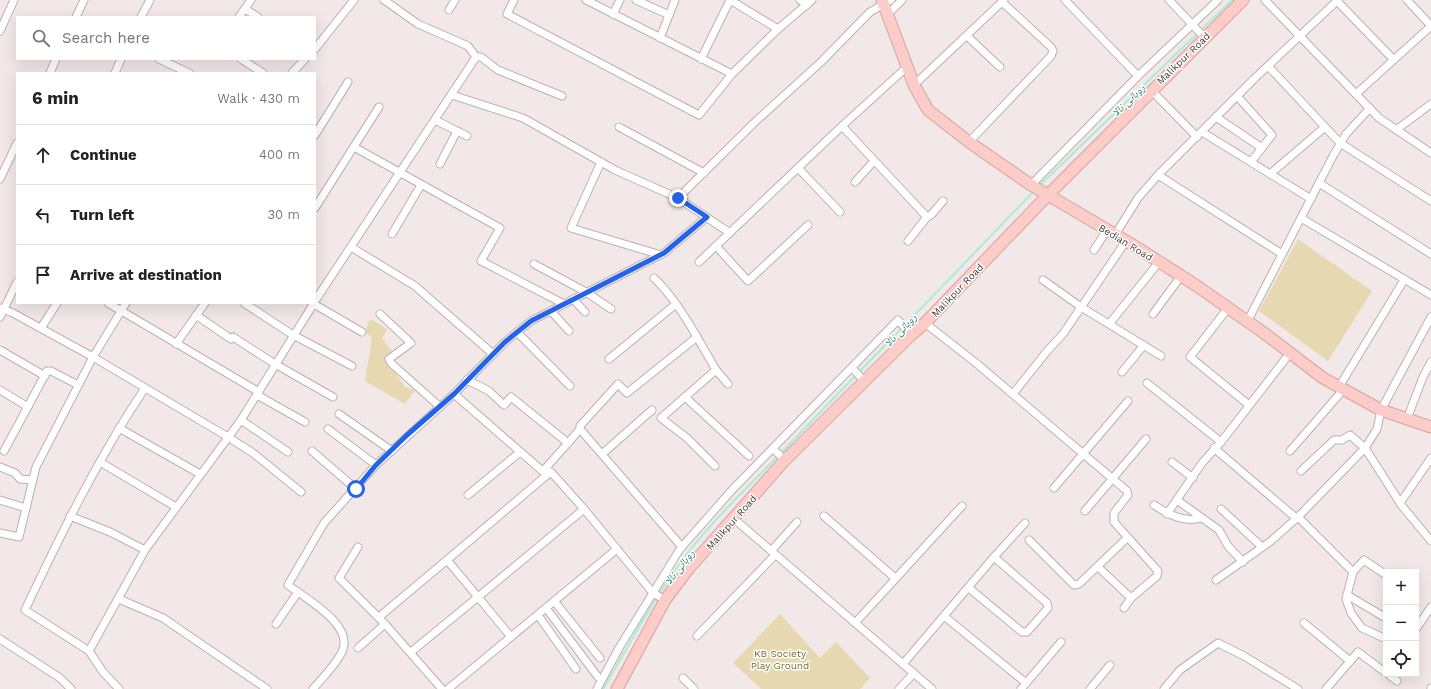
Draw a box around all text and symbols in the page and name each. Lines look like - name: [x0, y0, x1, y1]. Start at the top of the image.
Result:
- search box: [16, 16, 316, 60]
- icon: search: [30, 27, 52, 49]
- text: Search here: [62, 29, 150, 47]
- street label: Malikpur Road: [1154, 30, 1212, 87]
- water label: روہائی نالا: [1109, 81, 1148, 119]
- text: 6 min: [32, 88, 79, 108]
- text: Walk · 430 m: [217, 91, 300, 106]
- icon: ahead: [32, 144, 54, 166]
- text: Continue: [70, 146, 137, 164]
- text: 400 m: [259, 147, 300, 162]
- route end: [669, 189, 687, 207]
- icon: left: [32, 204, 54, 226]
- text: Turn left: [70, 206, 134, 224]
- text: 30 m: [268, 207, 300, 222]
- street label: Bedian Road: [1097, 222, 1155, 263]
- street label: Malikpur Road: [929, 261, 986, 319]
- icon: arrive: [32, 264, 54, 286]
- text: Arrive at destination: [70, 266, 222, 284]
- water label: روہائی نالا: [881, 311, 919, 350]
- route start: [347, 480, 365, 498]
- street label: Malikpur Road: [704, 493, 759, 552]
- water label: روہائی نالا: [662, 547, 697, 587]
- map controls: [1383, 569, 1419, 677]
- button: +: [1383, 569, 1419, 605]
- button: −: [1383, 605, 1419, 641]
- button: locate: [1383, 641, 1419, 677]
- park label: KB Society Play Ground: [751, 648, 809, 671]

